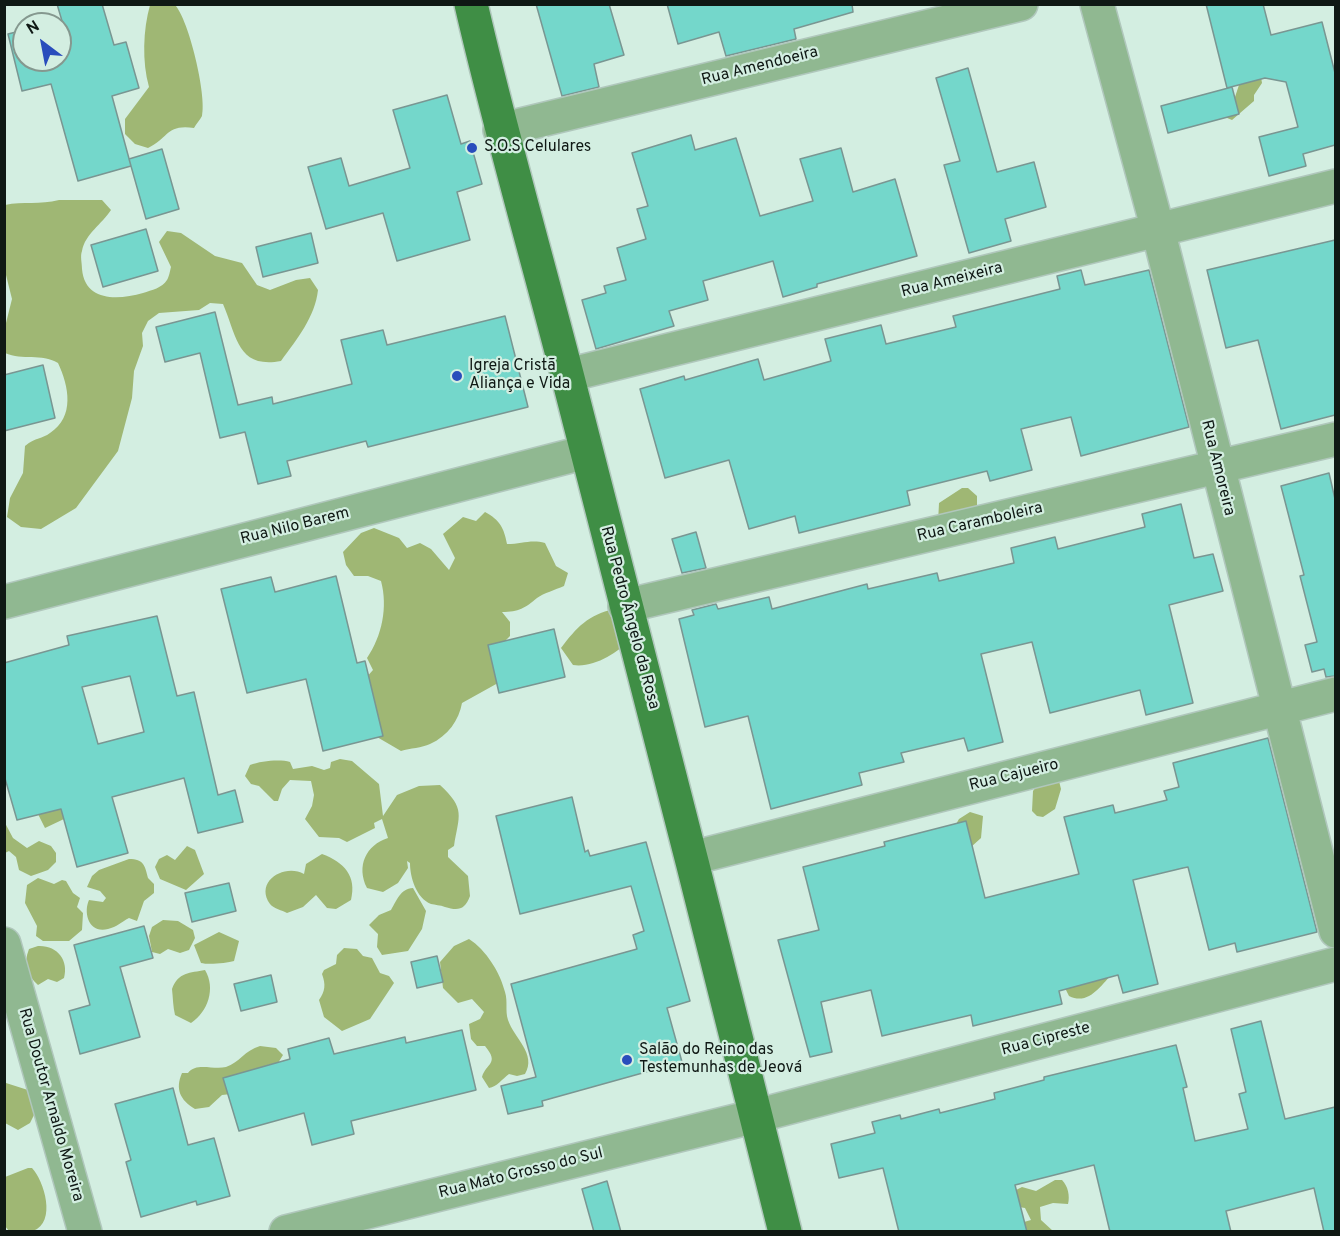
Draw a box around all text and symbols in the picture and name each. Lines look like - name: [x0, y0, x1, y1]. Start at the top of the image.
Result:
- north arrow: [12, 12, 72, 72]
- text: N: [23, 17, 44, 40]
- street label: Rua Amendoeira: [700, 43, 820, 91]
- place label: S.O.S Celulares: [484, 138, 591, 158]
- marker: S.O.S Celulares: [465, 141, 479, 155]
- street label: Rua Ameixeira: [899, 259, 1005, 303]
- place label: Igreja Cristã Aliança e Vida: [469, 357, 570, 395]
- marker: Igreja Cristã Aliança e Vida: [450, 369, 464, 383]
- street label: Rua Amoreira: [1196, 418, 1238, 518]
- street label: Rua Caramboleira: [915, 499, 1045, 547]
- street label: Rua Nilo Barem: [239, 504, 351, 550]
- street label: Rua Pedro Ângelo da Rosa: [595, 524, 663, 712]
- street label: Rua Cajueiro: [967, 756, 1061, 796]
- street label: Rua Doutor Arnaldo Moreira: [13, 1006, 87, 1204]
- street label: Rua Cipreste: [999, 1019, 1093, 1061]
- place label: Salão do Reino das Testemunhas de Jeová: [639, 1041, 802, 1079]
- marker: Salão do Reino das Testemunhas de Jeová: [620, 1053, 634, 1067]
- street label: Rua Mato Grosso do Sul: [437, 1144, 605, 1204]

